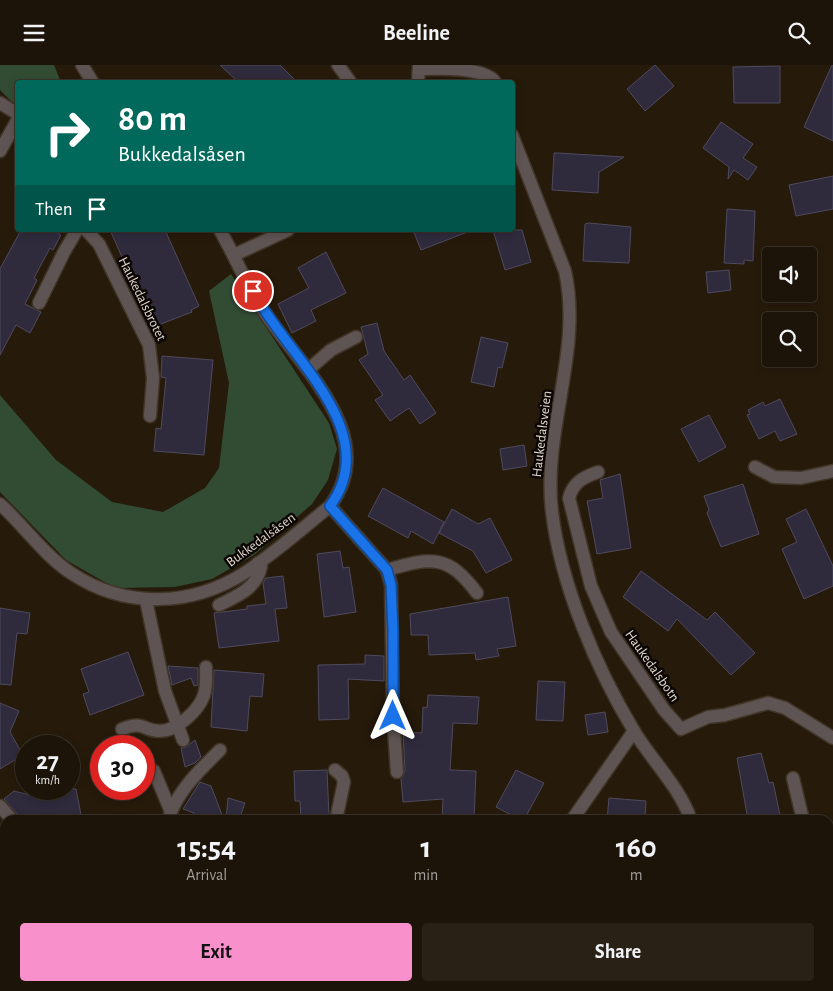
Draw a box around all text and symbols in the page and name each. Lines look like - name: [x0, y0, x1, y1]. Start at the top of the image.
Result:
- icon: menu: [20, 19, 48, 47]
- icon: search: [785, 19, 813, 47]
- text: Beeline: [383, 22, 450, 44]
- icon: right: [35, 100, 100, 165]
- text: 80 m: [118, 102, 187, 137]
- text: Bukkedalsåsen: [118, 143, 246, 165]
- icon: arrive: [83, 195, 111, 223]
- text: Then: [35, 200, 73, 219]
- map controls: [762, 247, 817, 367]
- button: sound: [762, 247, 817, 302]
- street label: Haukedalsbrotet: [116, 255, 169, 344]
- pin: [232, 270, 274, 312]
- icon: arrive: [239, 277, 267, 305]
- button: search: [762, 312, 817, 367]
- street label: Haukedalsveien: [530, 390, 554, 478]
- street label: Bukkedalsåsen: [224, 510, 298, 570]
- street label: Haukedalsbotn: [622, 628, 682, 704]
- position arrow: [366, 689, 418, 741]
- speed limit sign: 30: [90, 735, 155, 800]
- text: 27: [36, 749, 59, 774]
- text: km/h: [35, 774, 60, 786]
- text: 15:54: [177, 833, 236, 863]
- text: 1: [420, 833, 431, 863]
- text: 160: [616, 833, 657, 863]
- text: Arrival: [186, 867, 227, 883]
- text: min: [413, 867, 438, 883]
- text: m: [630, 867, 643, 883]
- button: Exit: [20, 923, 412, 981]
- button: Share: [422, 923, 814, 981]

